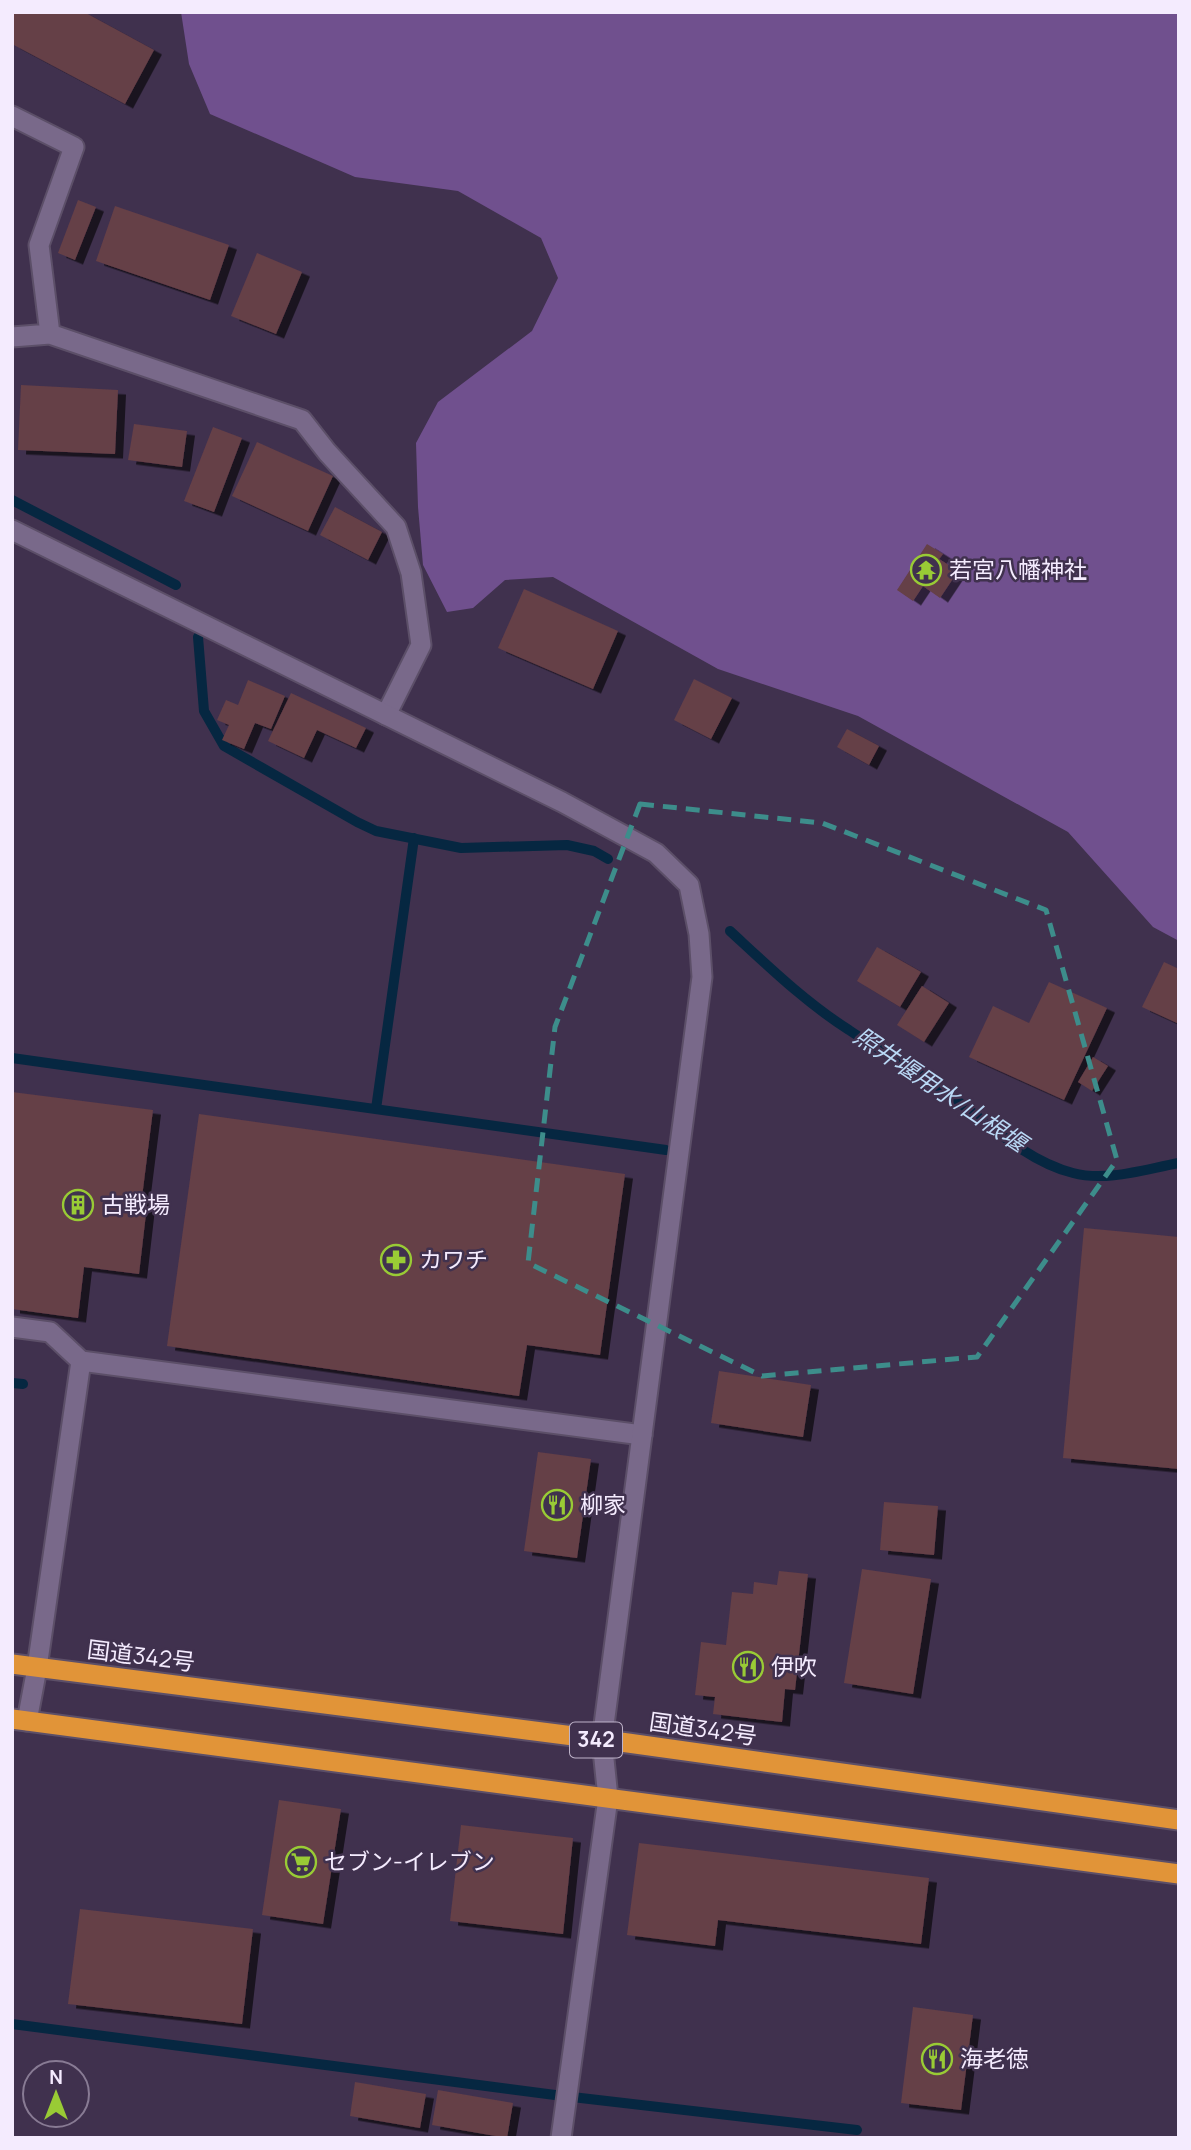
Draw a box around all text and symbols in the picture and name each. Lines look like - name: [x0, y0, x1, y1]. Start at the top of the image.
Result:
- temple icon: 若宮八幡神社: [909, 553, 943, 587]
- place label: 若宮八幡神社: [949, 553, 1087, 585]
- water label: 照井堰用水/山根堰: [848, 1019, 1037, 1161]
- building icon: 古戦場: [61, 1188, 95, 1222]
- place label: 古戦場: [101, 1188, 170, 1220]
- pharmacy icon: カワチ: [379, 1243, 413, 1277]
- place label: カワチ: [419, 1243, 488, 1275]
- restaurant icon: 柳家: [540, 1488, 574, 1522]
- place label: 柳家: [580, 1488, 626, 1520]
- street label: 国道342号: [85, 1633, 197, 1677]
- restaurant icon: 伊吹: [731, 1650, 765, 1684]
- place label: 伊吹: [771, 1650, 817, 1682]
- street label: 国道342号: [647, 1705, 759, 1751]
- road number: 342: [570, 1722, 622, 1758]
- supermarket icon: セブン-イレブン: [284, 1845, 318, 1879]
- place label: セブン-イレブン: [324, 1845, 495, 1877]
- restaurant icon: 海老徳: [920, 2042, 954, 2076]
- place label: 海老徳: [960, 2042, 1029, 2074]
- north arrow: [21, 2059, 91, 2129]
- text: N: [49, 2064, 63, 2090]

